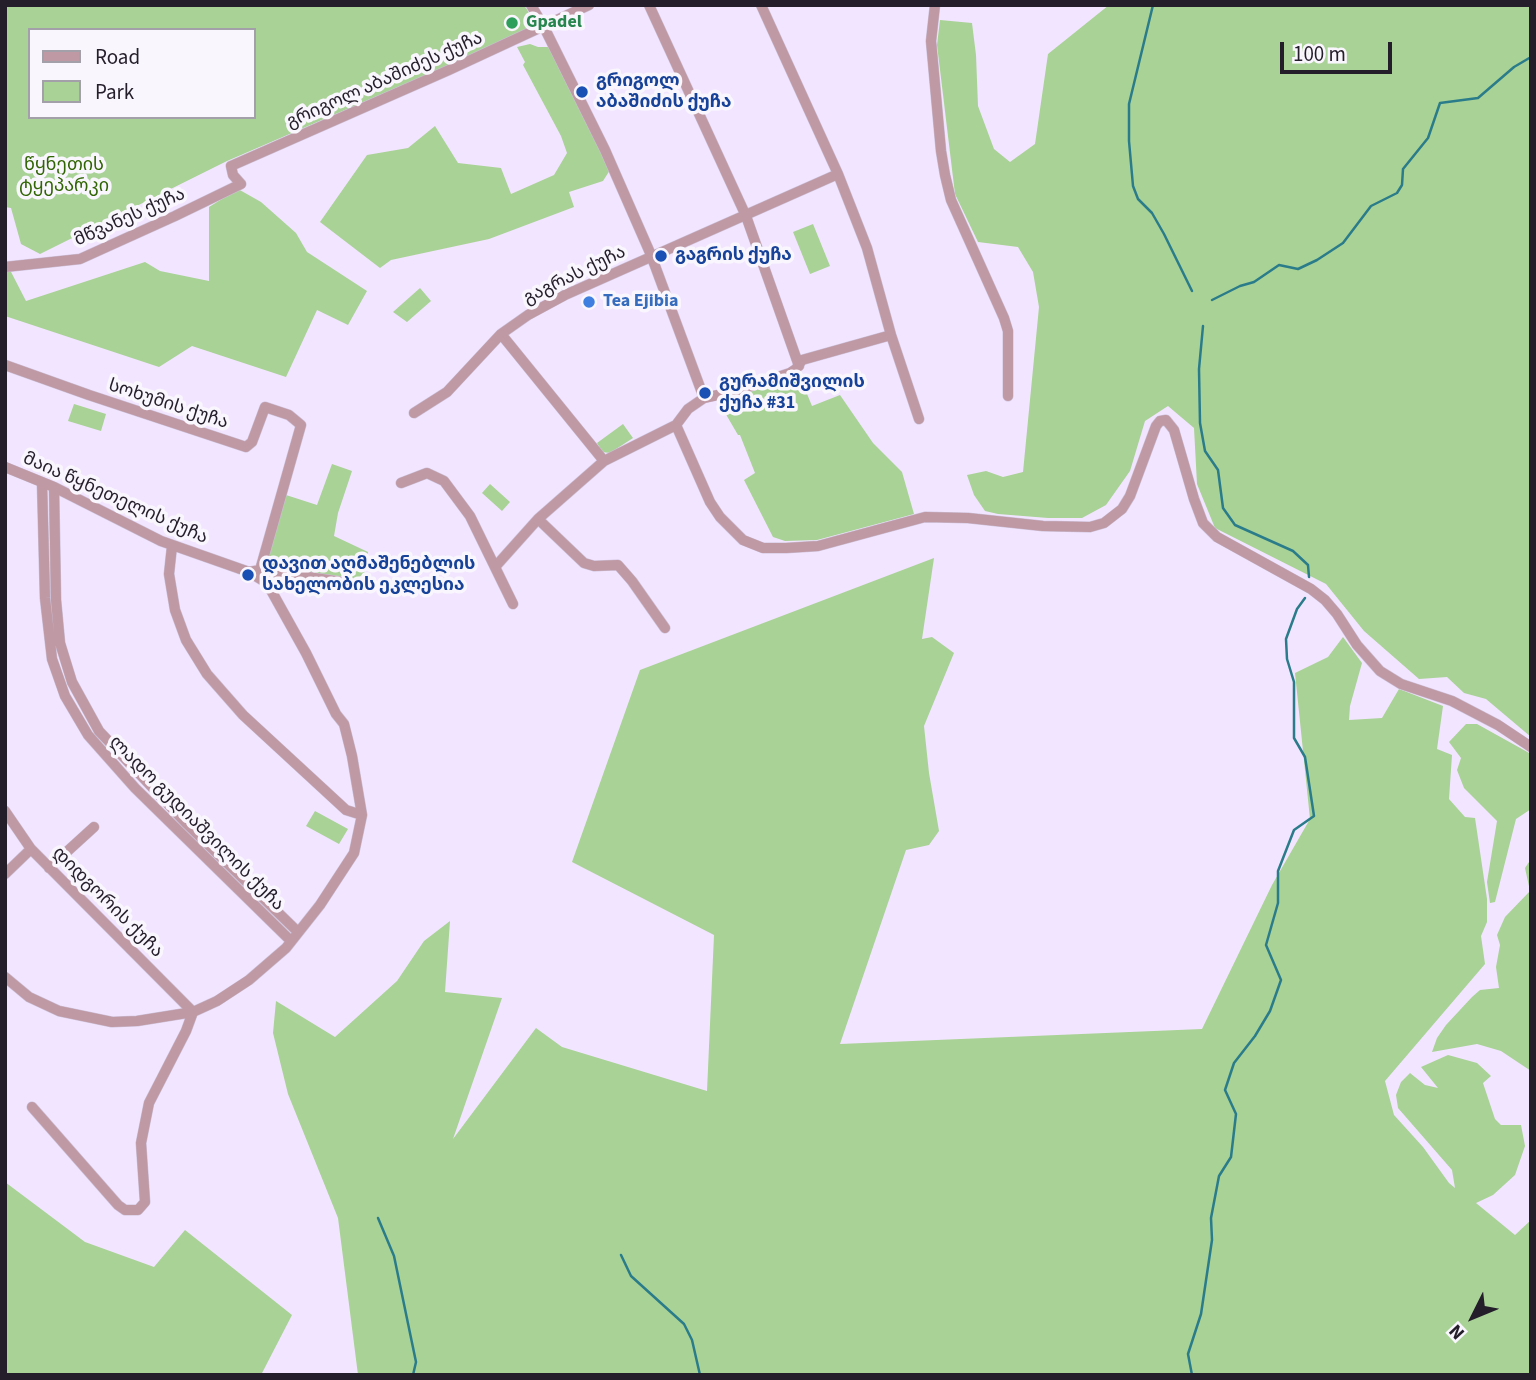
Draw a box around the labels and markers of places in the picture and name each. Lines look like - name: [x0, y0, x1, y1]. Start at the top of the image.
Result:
- place label: Gpadel: [526, 12, 582, 34]
- marker: Gpadel: [504, 15, 520, 31]
- place label: გრიგოლ აბაშიძის ქუჩა: [596, 71, 732, 114]
- marker: გრიგოლ აბაშიძის ქუჩა: [574, 84, 590, 100]
- place label: გაგრის ქუჩა: [675, 245, 792, 267]
- marker: გაგრის ქუჩა: [653, 248, 669, 264]
- place label: Tea Ejibia: [603, 291, 678, 313]
- marker: Tea Ejibia: [581, 294, 597, 310]
- place label: გურამიშვილის ქუჩა #31: [719, 372, 865, 414]
- marker: გურამიშვილის ქუჩა #31: [697, 385, 713, 401]
- place label: დავით აღმაშენებლის სახელობის ეკლესია: [262, 554, 475, 596]
- marker: დავით აღმაშენებლის სახელობის ეკლესია: [240, 567, 256, 583]

